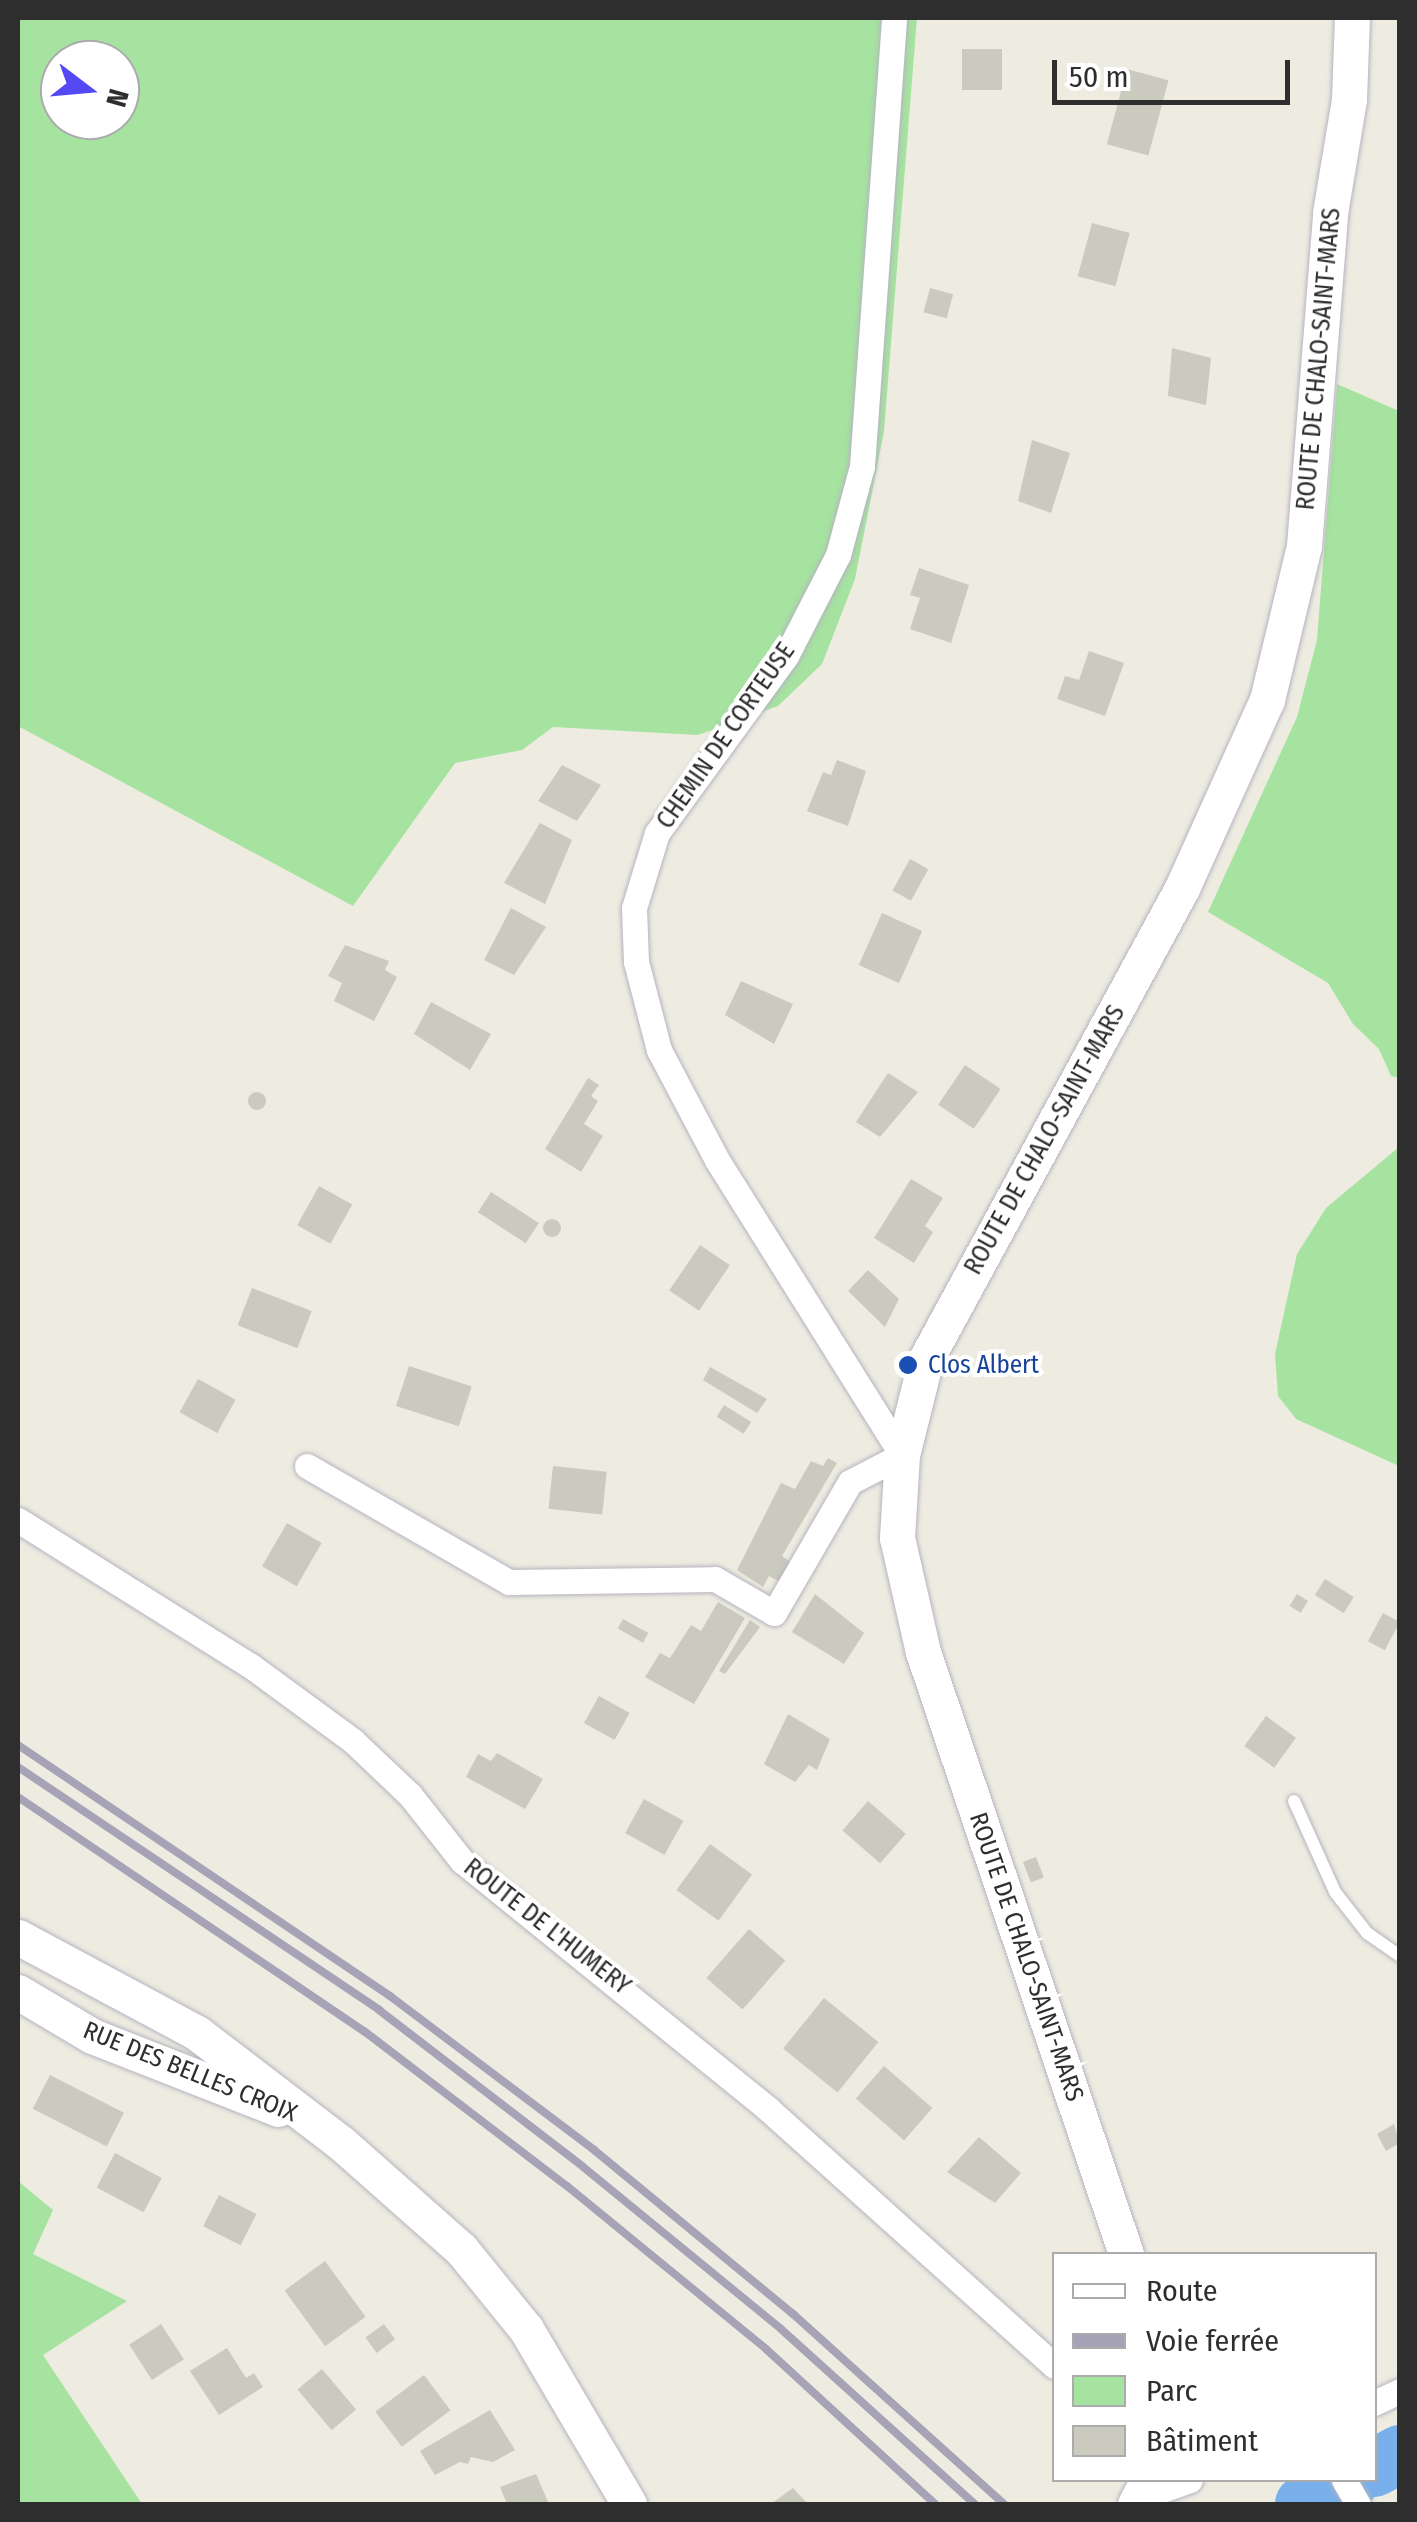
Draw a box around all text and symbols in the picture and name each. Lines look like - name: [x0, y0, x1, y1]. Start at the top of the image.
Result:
- north arrow: [40, 40, 140, 140]
- scale bar: [1057, 40, 1294, 102]
- text: 50 m: [1069, 59, 1129, 95]
- text: N: [99, 85, 136, 110]
- street label: ROUTE DE CHALO-SAINT-MARS: [1291, 207, 1347, 511]
- street label: CHEMIN DE CORTEUSE: [651, 637, 801, 835]
- street label: ROUTE DE CHALO-SAINT-MARS: [958, 1000, 1132, 1280]
- place label: Clos Albert: [928, 1350, 1039, 1380]
- marker: Clos Albert: [897, 1354, 919, 1376]
- street label: ROUTE DE CHALO-SAINT-MARS: [962, 1809, 1090, 2105]
- street label: ROUTE DE L'HUMERY: [458, 1853, 636, 2001]
- street label: RUE DES BELLES CROIX: [79, 2015, 301, 2129]
- legend: [1052, 2252, 1377, 2482]
- text: Route: [1146, 2273, 1218, 2309]
- text: Voie ferrée: [1146, 2323, 1279, 2359]
- text: Parc: [1146, 2373, 1197, 2409]
- text: Bâtiment: [1146, 2423, 1258, 2459]

